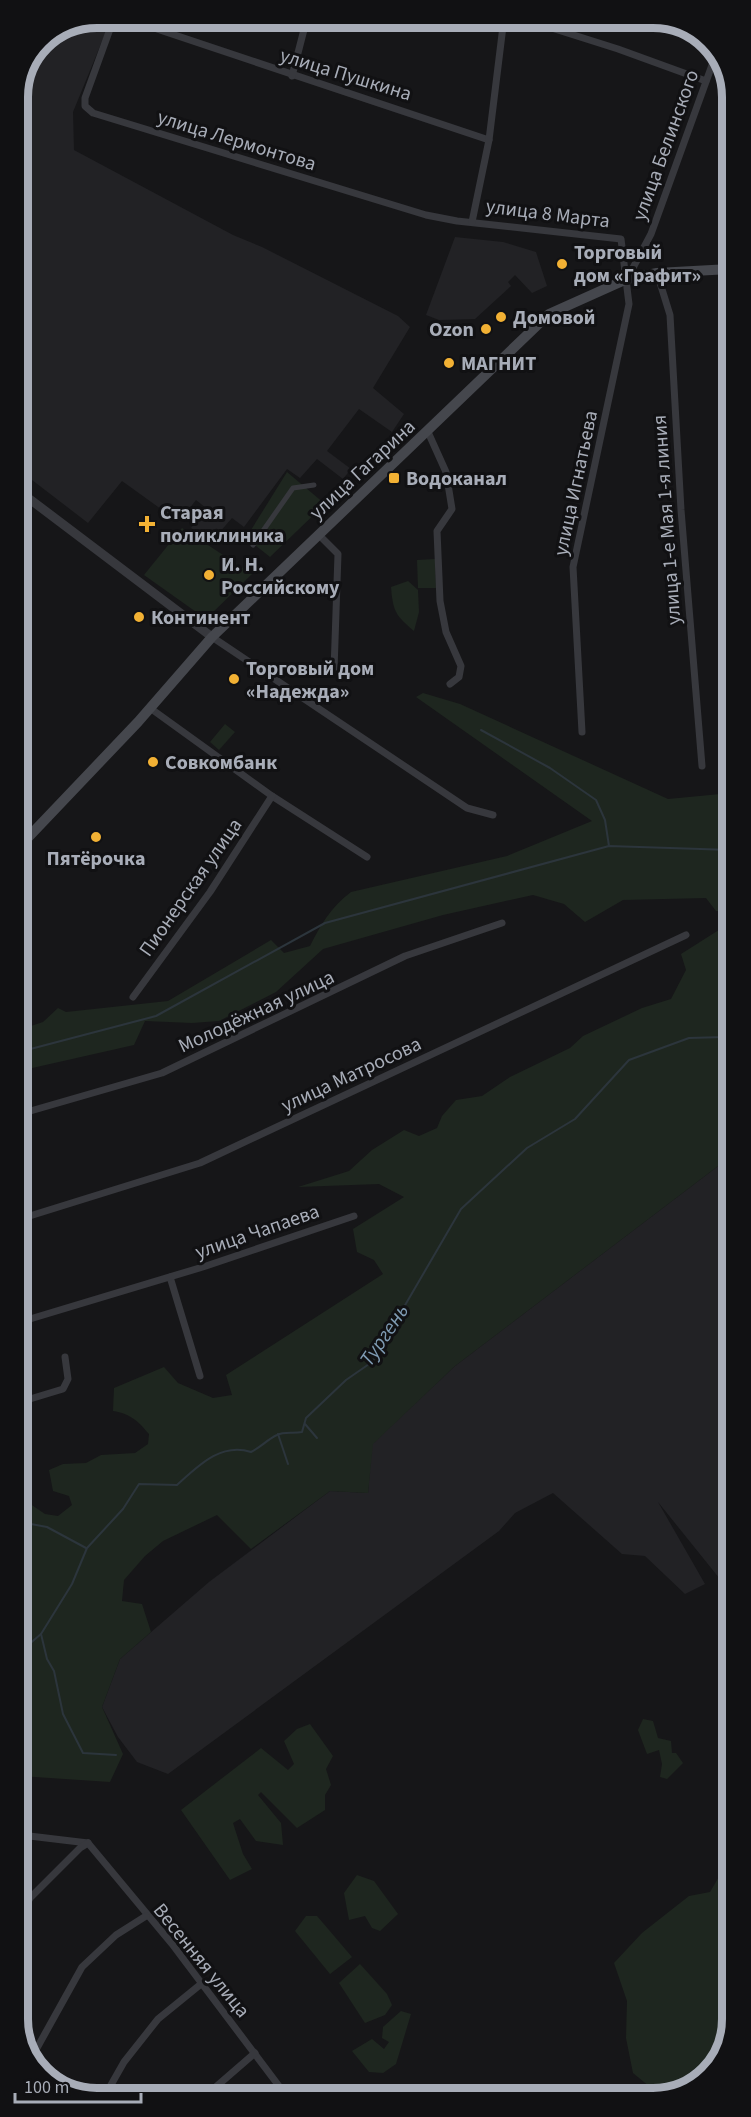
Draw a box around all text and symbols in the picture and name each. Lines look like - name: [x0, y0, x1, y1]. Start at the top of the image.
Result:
- street label: улица Пушкина: [277, 42, 415, 108]
- street label: улица Белинского: [626, 66, 706, 225]
- street label: улица Лермонтова: [154, 103, 320, 178]
- street label: улица 8 Марта: [484, 193, 611, 235]
- place label: Торговый дом «Графит»: [574, 239, 701, 290]
- marker: Торговый дом «Графит»: [555, 257, 569, 271]
- place label: Домовой: [513, 304, 595, 332]
- marker: Домовой: [494, 310, 508, 324]
- place label: Ozon: [429, 316, 474, 344]
- marker: Ozon: [479, 322, 493, 336]
- place label: МАГНИТ: [461, 350, 536, 378]
- marker: МАГНИТ: [442, 356, 456, 370]
- street label: улица Игнатьева: [547, 408, 605, 559]
- street label: улица Гагарина: [303, 413, 422, 526]
- street label: улица 1-е Мая 1-я линия: [646, 414, 688, 626]
- place label: Водоканал: [406, 465, 507, 493]
- marker: Водоканал: [387, 471, 401, 485]
- place label: Старая поликлиника: [160, 499, 284, 550]
- marker: Старая поликлиника: [138, 515, 156, 533]
- place label: И. Н. Российскому: [221, 551, 340, 602]
- marker: И. Н. Российскому: [202, 568, 216, 582]
- place label: Континент: [151, 604, 251, 632]
- marker: Континент: [132, 610, 146, 624]
- place label: Торговый дом «Надежда»: [246, 655, 374, 706]
- marker: Торговый дом «Надежда»: [227, 672, 241, 686]
- place label: Совкомбанк: [165, 749, 277, 777]
- marker: Совкомбанк: [146, 755, 160, 769]
- street label: Пионерская улица: [133, 813, 249, 962]
- marker: Пятёрочка: [89, 830, 103, 844]
- place label: Пятёрочка: [47, 845, 145, 873]
- street label: Молодёжная улица: [174, 963, 339, 1060]
- street label: улица Матросова: [277, 1030, 426, 1120]
- street label: улица Чапаева: [191, 1198, 323, 1266]
- water label: Тургень: [352, 1298, 416, 1372]
- street label: Весенняя улица: [146, 1897, 256, 2024]
- scale bar: [15, 2066, 141, 2104]
- text: 100 m: [24, 2075, 69, 2100]

